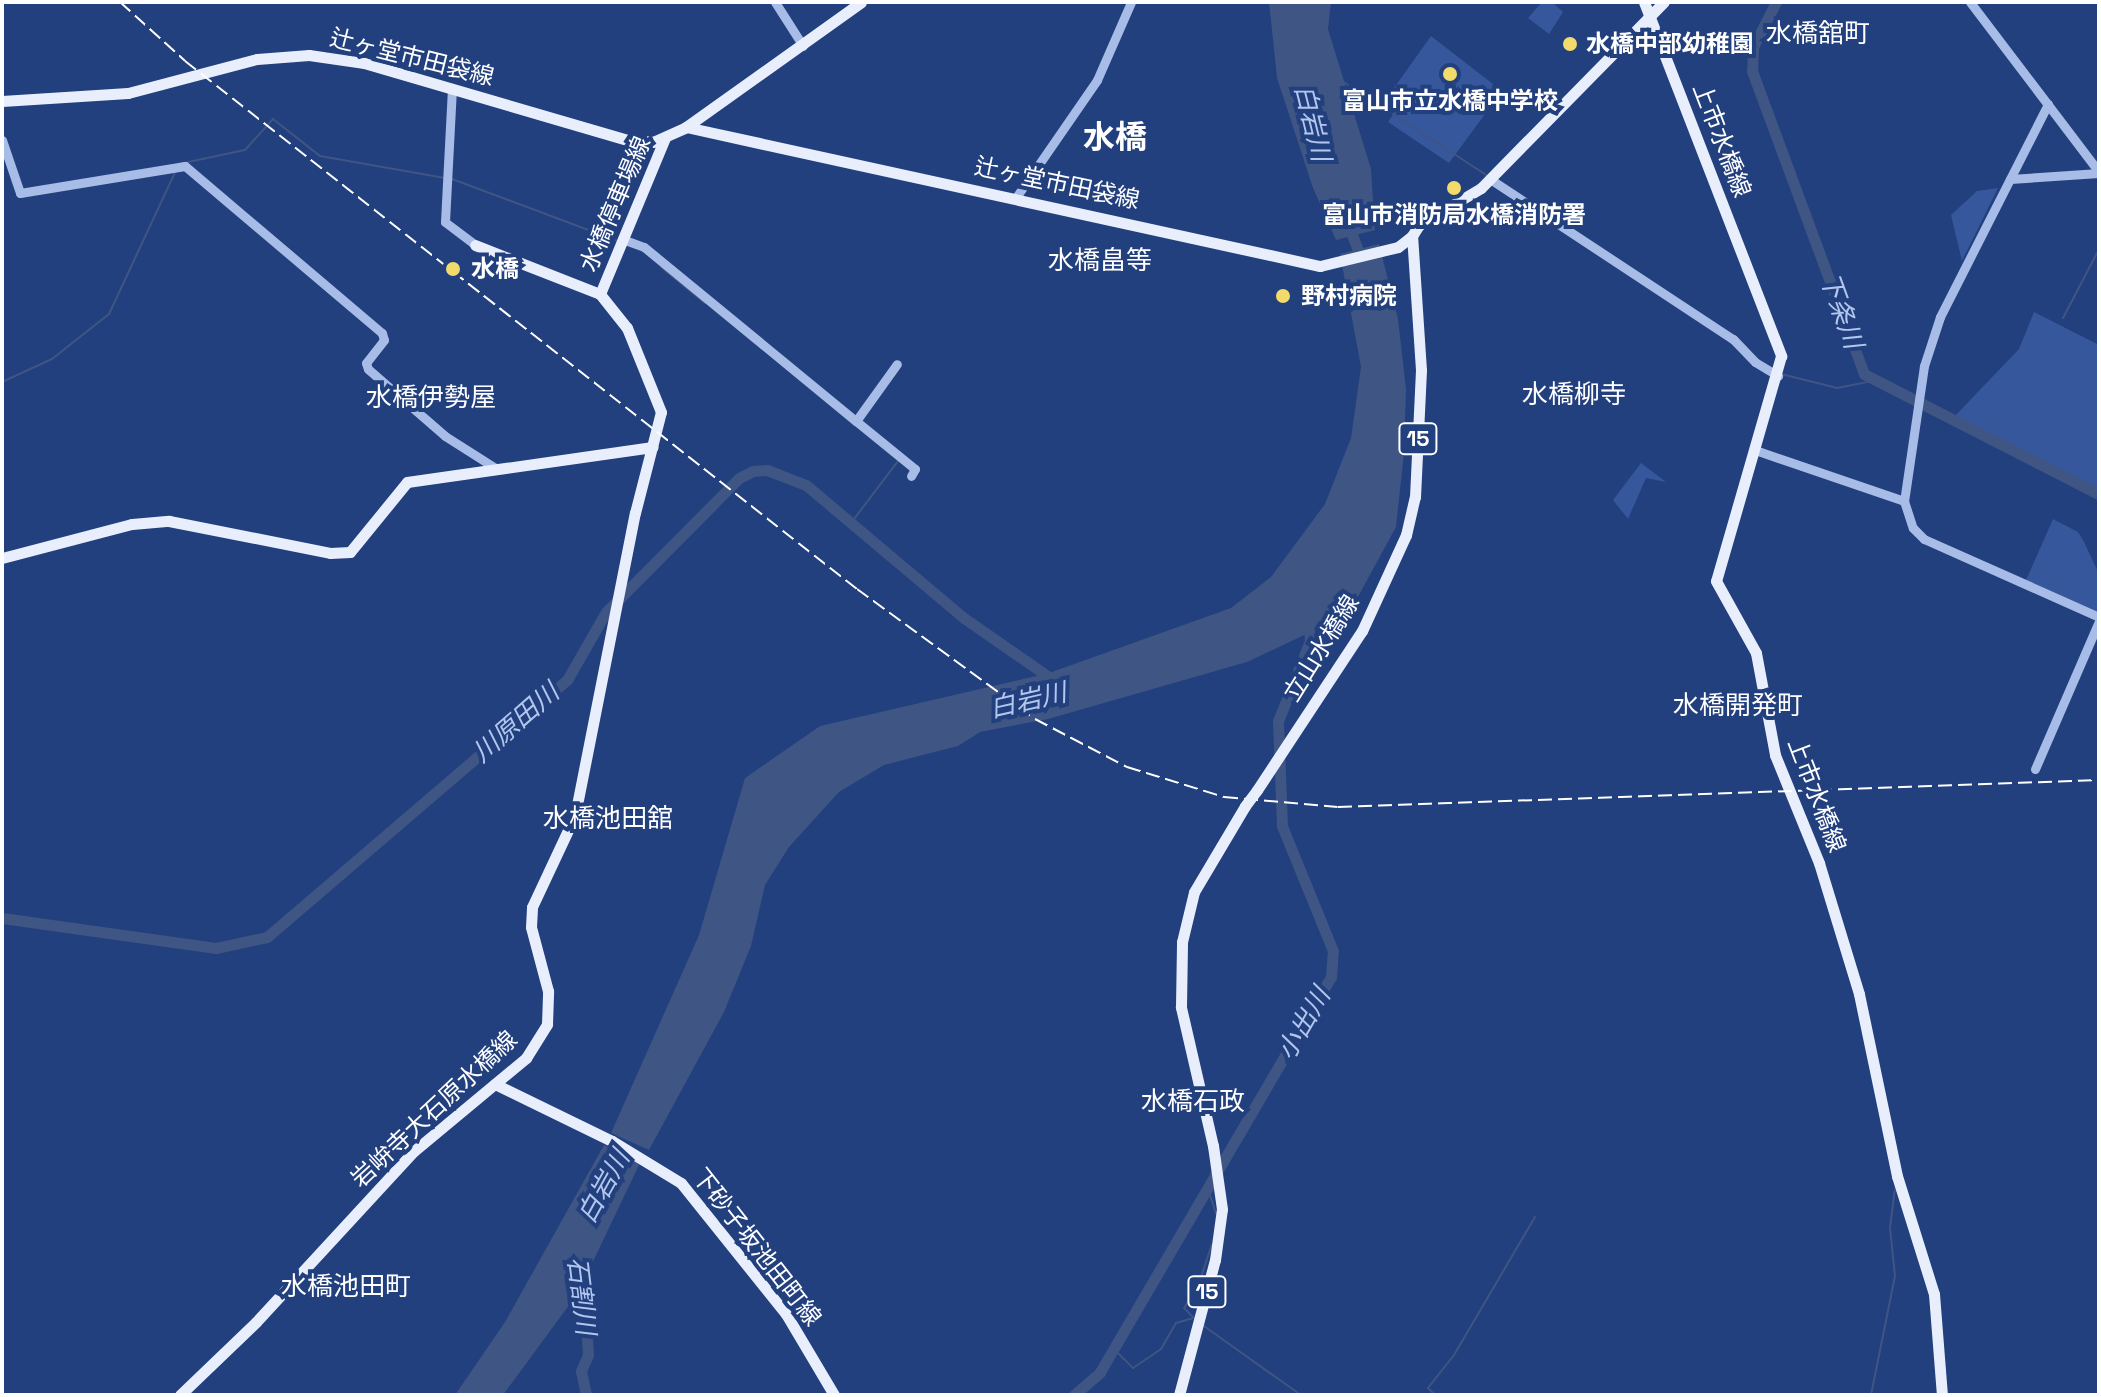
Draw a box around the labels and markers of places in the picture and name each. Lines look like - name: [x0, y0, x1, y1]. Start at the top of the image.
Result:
- place label: 水橋中部幼稚園: [1586, 30, 1754, 58]
- marker: 水橋中部幼稚園: [1561, 35, 1579, 53]
- marker: 富山市立水橋中学校: [1441, 65, 1459, 83]
- place label: 富山市立水橋中学校: [1342, 87, 1558, 115]
- marker: 富山市消防局水橋消防署: [1445, 179, 1463, 197]
- place label: 富山市消防局水橋消防署: [1322, 201, 1586, 229]
- place label: 水橋: [471, 255, 519, 283]
- marker: 水橋: [442, 258, 464, 280]
- place label: 野村病院: [1301, 282, 1397, 310]
- marker: 野村病院: [1272, 285, 1294, 307]

